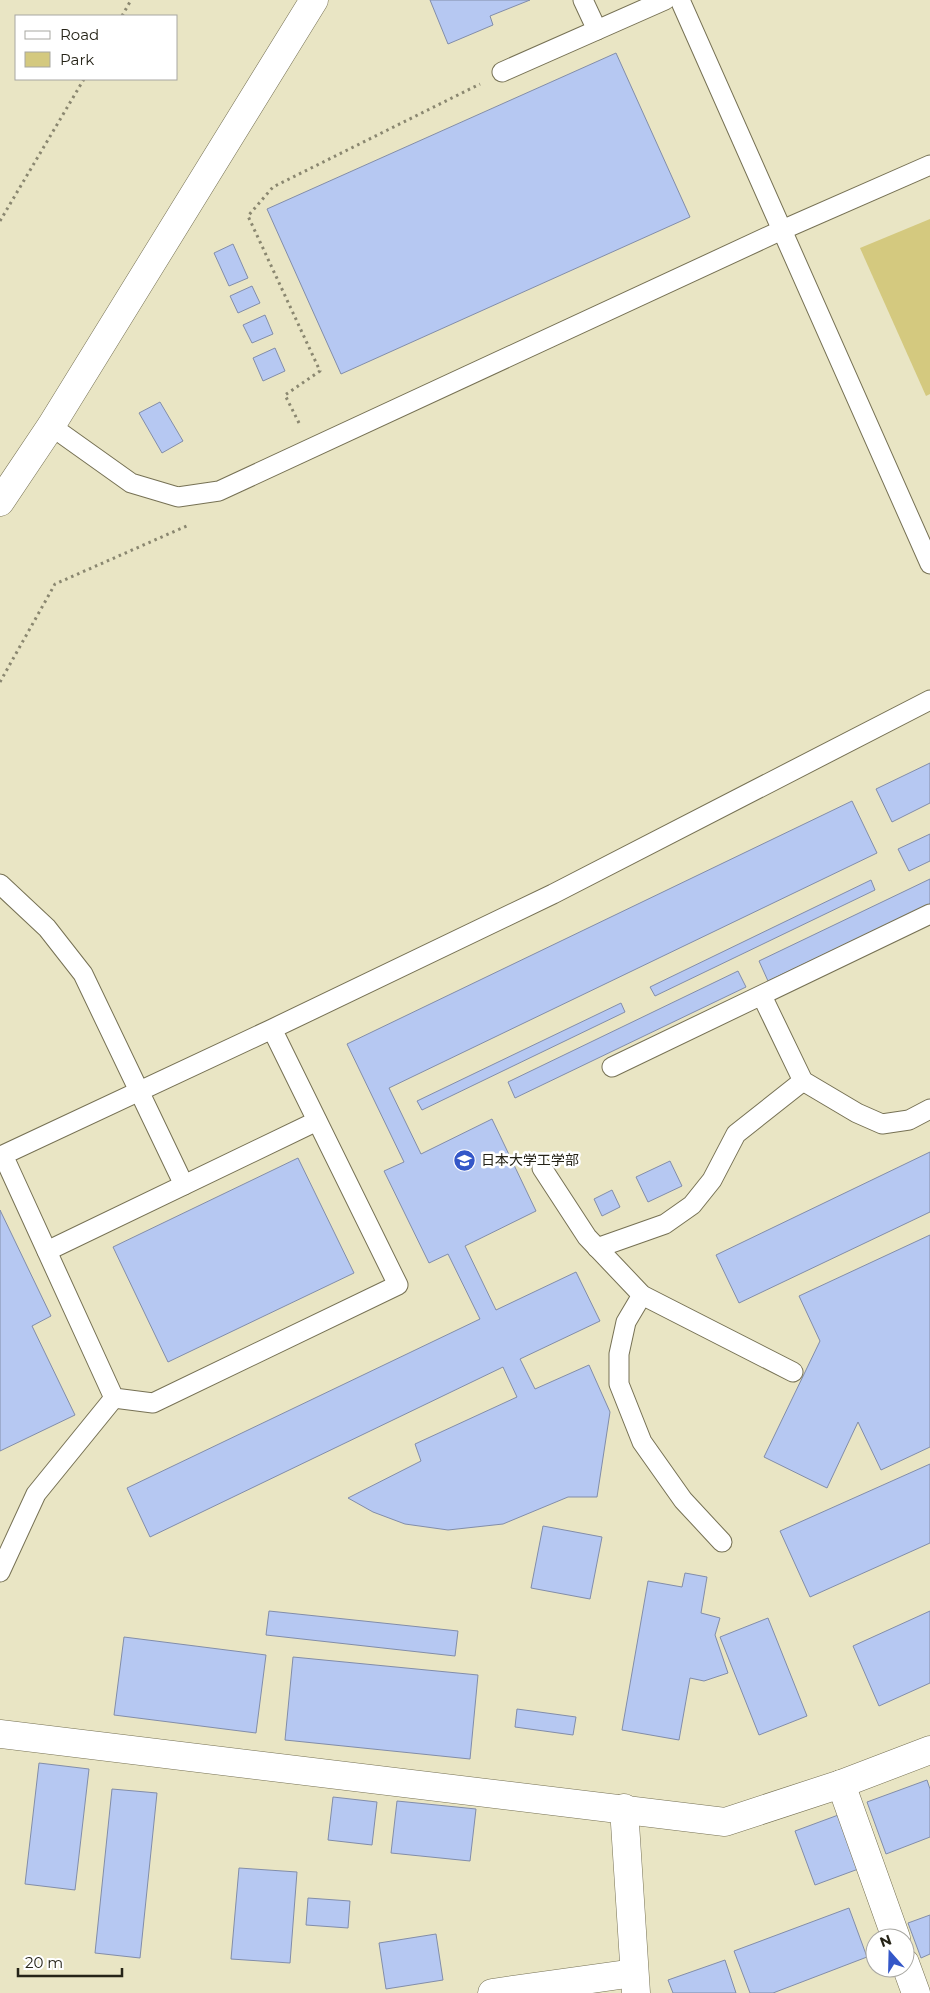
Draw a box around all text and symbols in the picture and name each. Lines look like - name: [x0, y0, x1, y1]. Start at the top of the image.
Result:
- legend: [15, 15, 178, 80]
- text: Road: [60, 25, 99, 44]
- text: Park: [60, 50, 94, 69]
- school or university icon: 日本大学工学部: [453, 1148, 477, 1172]
- place label: 日本大学工学部: [481, 1151, 579, 1169]
- north arrow: [865, 1928, 915, 1978]
- text: N: [877, 1930, 894, 1951]
- scale bar: [18, 1946, 121, 1978]
- text: 20 m: [25, 1953, 63, 1972]

